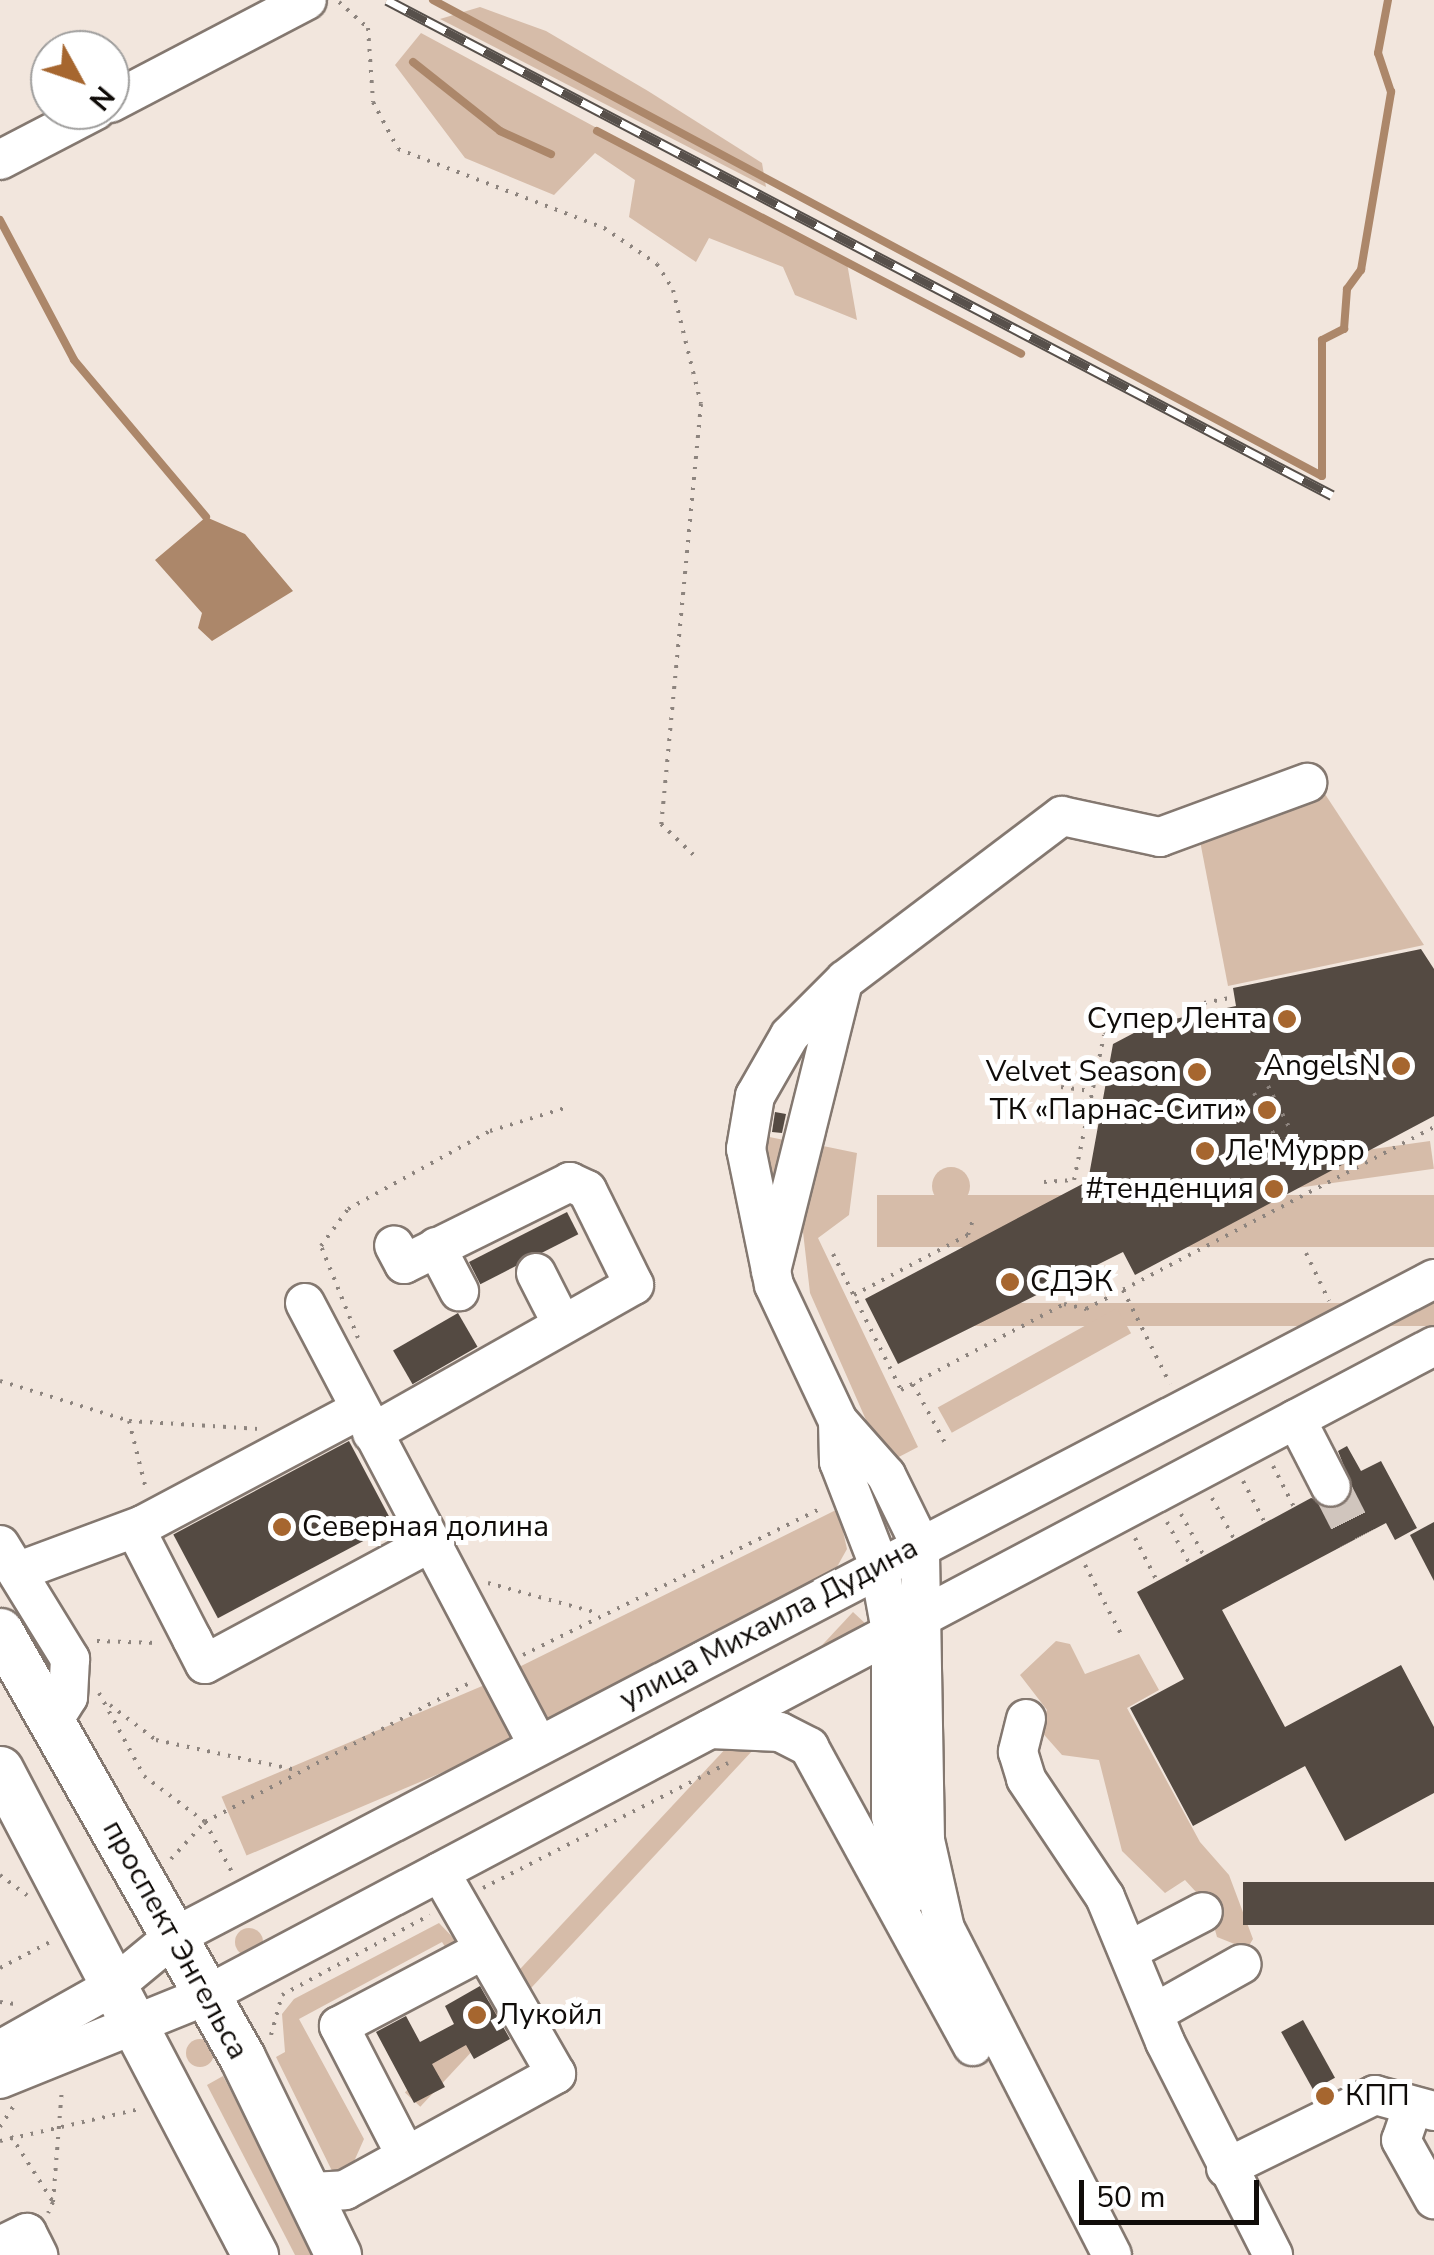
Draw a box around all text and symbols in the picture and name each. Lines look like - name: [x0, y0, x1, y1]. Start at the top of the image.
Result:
- north arrow: [30, 30, 130, 130]
- text: N: [80, 78, 123, 118]
- place label: Супер Лента: [1087, 1001, 1267, 1037]
- marker: Супер Лента: [1276, 1008, 1298, 1030]
- place label: AngelsN: [1263, 1048, 1381, 1084]
- place label: Velvet Season: [986, 1054, 1177, 1090]
- marker: AngelsN: [1390, 1055, 1412, 1077]
- marker: Velvet Season: [1186, 1061, 1208, 1083]
- place label: ТК «Парнас-Сити»: [990, 1092, 1247, 1128]
- marker: ТК «Парнас-Сити»: [1256, 1099, 1278, 1121]
- place label: Ле'Муррр: [1225, 1133, 1365, 1169]
- marker: Ле'Муррр: [1194, 1140, 1216, 1162]
- place label: #тенденция: [1086, 1171, 1254, 1207]
- marker: #тенденция: [1263, 1178, 1285, 1200]
- place label: СДЭК: [1030, 1264, 1113, 1300]
- marker: СДЭК: [999, 1271, 1021, 1293]
- place label: Северная долина: [302, 1509, 549, 1545]
- marker: Северная долина: [271, 1516, 293, 1538]
- street label: улица Михаила Дудина: [614, 1530, 924, 1718]
- street label: проспект Энгельса: [94, 1814, 256, 2066]
- place label: Лукойл: [497, 1997, 602, 2033]
- marker: Лукойл: [466, 2004, 488, 2026]
- place label: КПП: [1345, 2078, 1410, 2114]
- marker: КПП: [1314, 2085, 1336, 2107]
- scale bar: [1084, 2160, 1264, 2222]
- text: 50 m: [1096, 2177, 1165, 2218]

